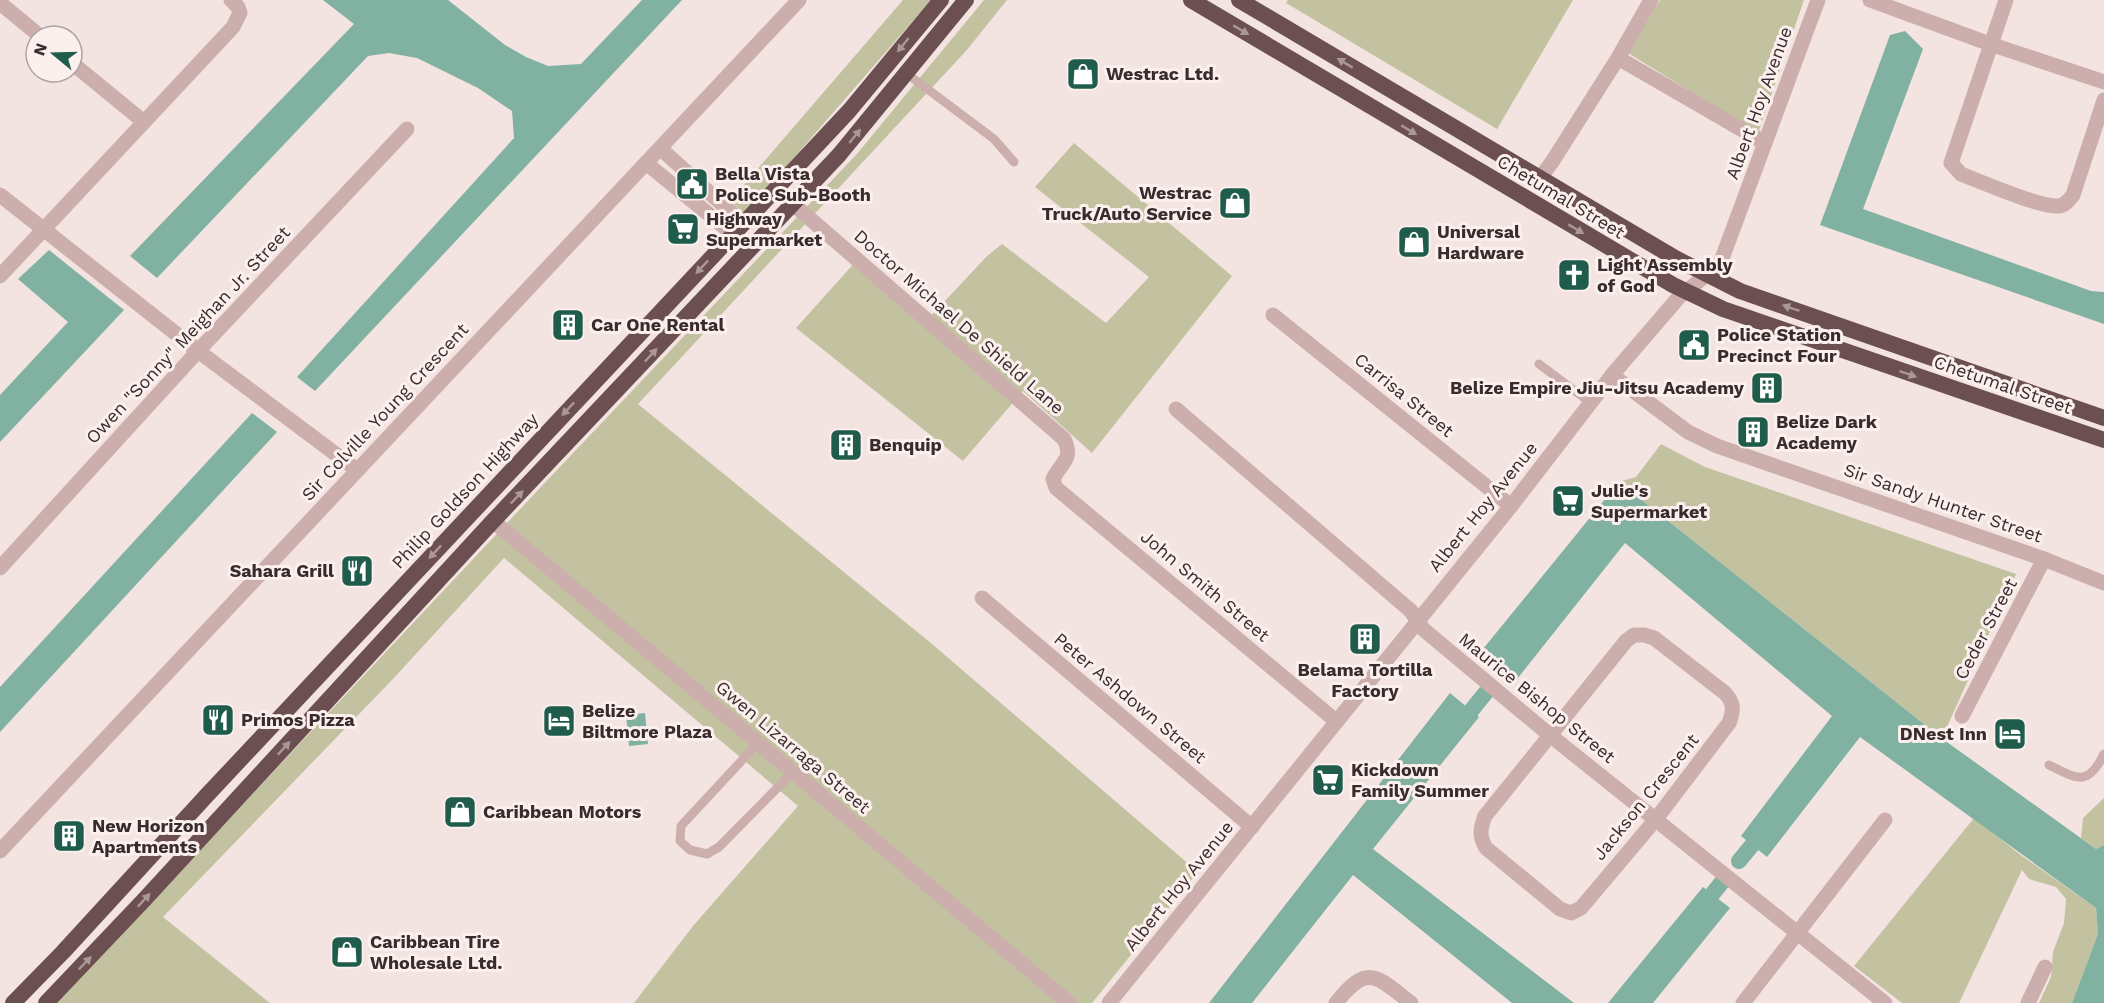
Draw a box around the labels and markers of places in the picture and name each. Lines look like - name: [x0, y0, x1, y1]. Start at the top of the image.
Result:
- shop icon: Westrac Ltd.: [1065, 56, 1101, 92]
- place label: Westrac Ltd.: [1106, 63, 1219, 84]
- place label: Bella Vista Police Sub-Booth: [715, 163, 871, 205]
- public building icon: Bella Vista Police Sub-Booth: [674, 166, 710, 202]
- place label: Westrac Truck/Auto Service: [1042, 182, 1212, 224]
- shop icon: Westrac Truck/Auto Service: [1217, 185, 1253, 221]
- place label: Highway Supermarket: [706, 208, 822, 250]
- supermarket icon: Highway Supermarket: [665, 211, 701, 247]
- place label: Universal Hardware: [1437, 221, 1524, 263]
- shop icon: Universal Hardware: [1396, 224, 1432, 260]
- place label: Light Assembly of God: [1597, 254, 1733, 296]
- church icon: Light Assembly of God: [1556, 257, 1592, 293]
- building icon: Car One Rental: [550, 307, 586, 343]
- place label: Car One Rental: [591, 314, 725, 335]
- place label: Police Station Precinct Four: [1717, 324, 1841, 366]
- public building icon: Police Station Precinct Four: [1676, 327, 1712, 363]
- building icon: Belize Empire Jiu-Jitsu Academy: [1749, 370, 1785, 406]
- place label: Belize Empire Jiu-Jitsu Academy: [1450, 377, 1745, 398]
- place label: Belize Dark Academy: [1776, 411, 1878, 453]
- building icon: Belize Dark Academy: [1735, 414, 1771, 450]
- building icon: Benquip: [828, 427, 864, 463]
- place label: Benquip: [869, 434, 942, 455]
- place label: Julie's Supermarket: [1591, 480, 1707, 522]
- supermarket icon: Julie's Supermarket: [1550, 483, 1586, 519]
- restaurant icon: Sahara Grill: [339, 553, 375, 589]
- place label: Sahara Grill: [230, 560, 334, 581]
- building icon: Belama Tortilla Factory: [1347, 621, 1383, 657]
- place label: Belama Tortilla Factory: [1297, 659, 1433, 701]
- place label: Belize Biltmore Plaza: [582, 700, 713, 742]
- restaurant icon: Primos Pizza: [200, 702, 236, 738]
- hotel icon: Belize Biltmore Plaza: [541, 703, 577, 739]
- place label: Primos Pizza: [241, 709, 355, 730]
- hotel icon: DNest Inn: [1992, 716, 2028, 752]
- place label: DNest Inn: [1900, 723, 1987, 744]
- place label: Kickdown Family Summer: [1351, 759, 1489, 801]
- supermarket icon: Kickdown Family Summer: [1310, 762, 1346, 798]
- shop icon: Caribbean Motors: [442, 794, 478, 830]
- place label: Caribbean Motors: [483, 801, 642, 822]
- place label: New Horizon Apartments: [92, 815, 205, 857]
- building icon: New Horizon Apartments: [51, 818, 87, 854]
- place label: Caribbean Tire Wholesale Ltd.: [370, 931, 503, 973]
- shop icon: Caribbean Tire Wholesale Ltd.: [329, 934, 365, 970]

